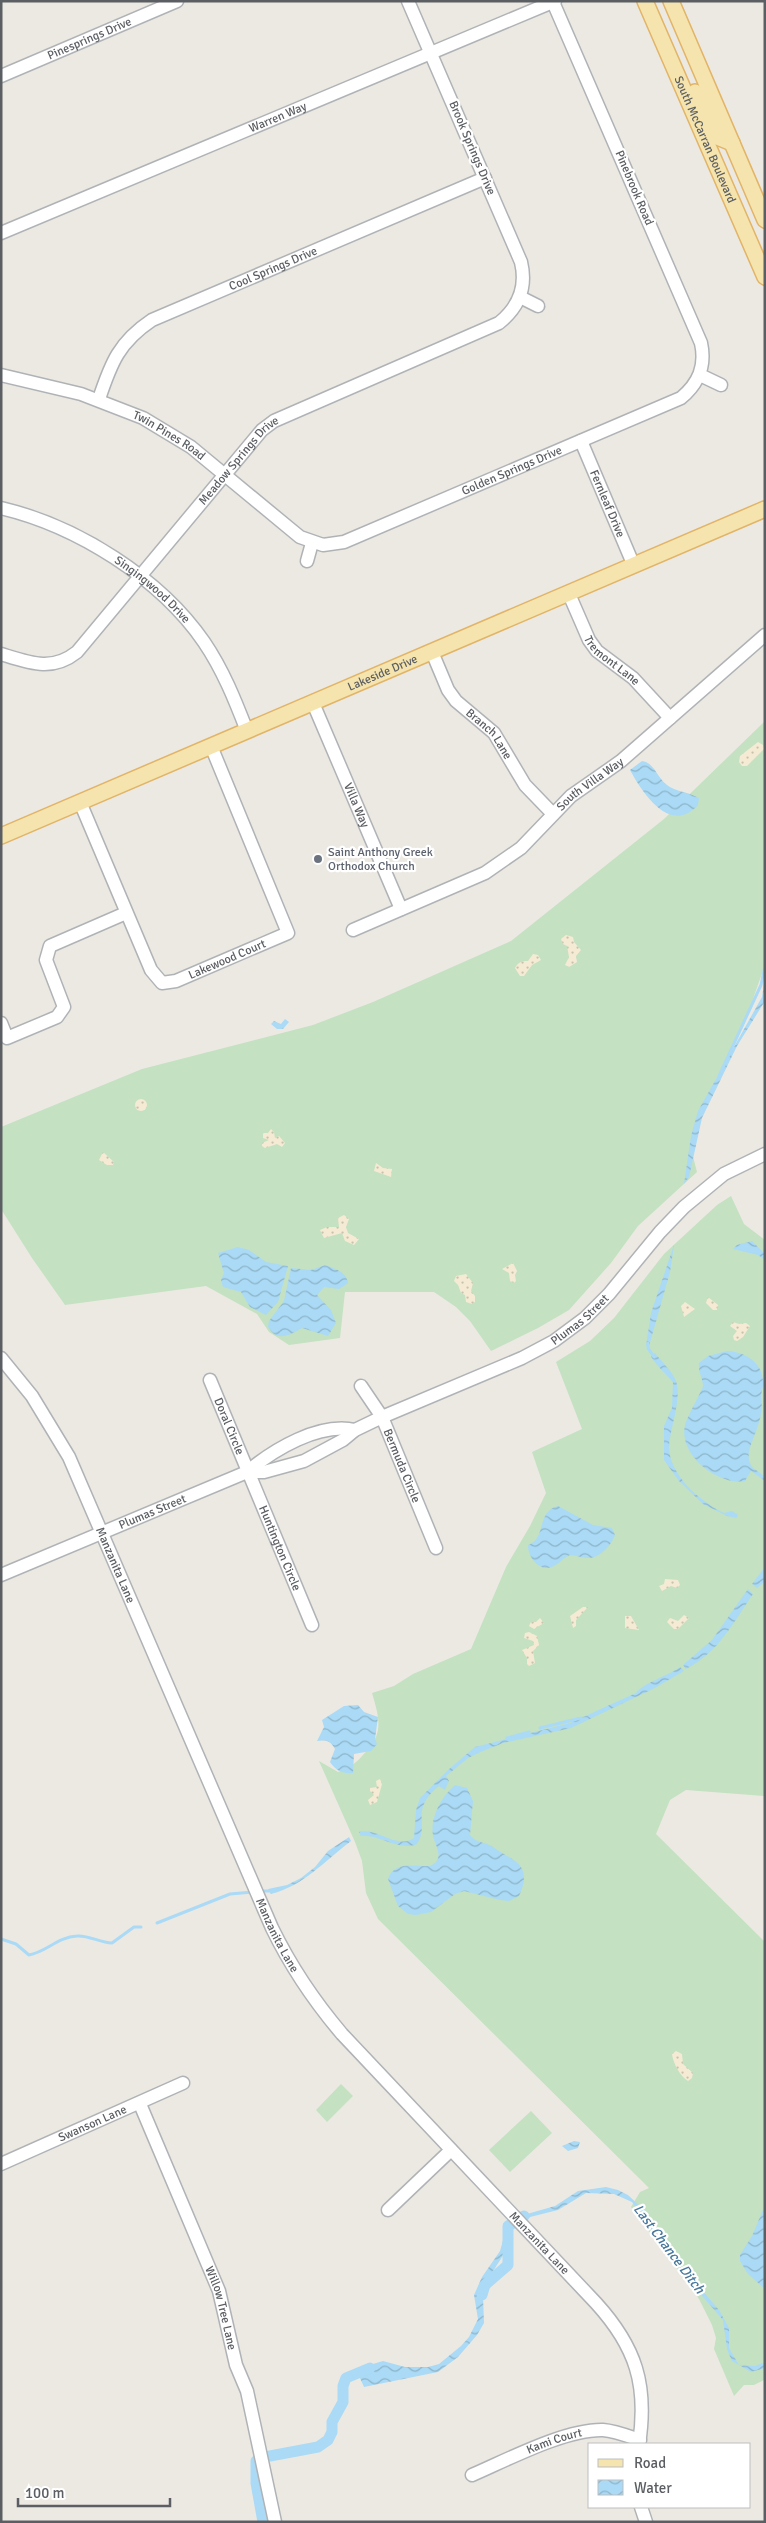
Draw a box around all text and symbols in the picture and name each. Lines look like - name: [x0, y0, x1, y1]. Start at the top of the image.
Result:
- street label: Pinesprings Drive: [45, 14, 134, 63]
- street label: South McCarran Boulevard: [671, 74, 739, 205]
- street label: Warren Way: [247, 98, 309, 136]
- street label: Brook Springs Drive: [445, 99, 499, 197]
- street label: Pinebrook Road: [611, 148, 657, 228]
- street label: Cool Springs Drive: [227, 243, 319, 294]
- street label: Twin Pines Road: [131, 407, 209, 463]
- street label: Meadow Springs Drive: [195, 413, 281, 508]
- street label: Golden Springs Drive: [459, 442, 564, 498]
- street label: Fernleaf Drive: [587, 468, 628, 540]
- street label: Singingwood Drive: [112, 552, 194, 626]
- street label: Tremont Lane: [581, 633, 643, 688]
- street label: Lakeside Drive: [345, 651, 420, 694]
- street label: Branch Lane: [463, 705, 515, 762]
- street label: South Villa Way: [553, 754, 627, 814]
- street label: Villa Way: [340, 780, 373, 830]
- place label: Saint Anthony Greek Orthodox Church: [328, 845, 433, 874]
- marker: Saint Anthony Greek Orthodox Church: [312, 853, 324, 865]
- street label: Lakewood Court: [186, 936, 268, 982]
- street label: Plumas Street: [548, 1291, 612, 1348]
- street label: Doral Circle: [211, 1395, 248, 1457]
- street label: Bermuda Circle: [380, 1426, 424, 1505]
- street label: Plumas Street: [116, 1491, 188, 1532]
- street label: Huntington Circle: [256, 1503, 304, 1593]
- street label: Manzanita Lane: [93, 1525, 139, 1605]
- street label: Manzanita Lane: [252, 1896, 302, 1975]
- street label: Swanson Lane: [56, 2102, 129, 2145]
- water label: Last Chance Ditch: [630, 2201, 708, 2297]
- street label: Manzanita Lane: [506, 2208, 573, 2278]
- street label: Willow Tree Lane: [202, 2264, 240, 2352]
- street label: Kami Court: [524, 2425, 583, 2457]
- legend: [588, 2443, 751, 2508]
- text: Road: [634, 2454, 666, 2472]
- scale bar: [18, 2476, 170, 2508]
- text: Water: [634, 2479, 672, 2497]
- text: 100 m: [25, 2484, 65, 2502]

